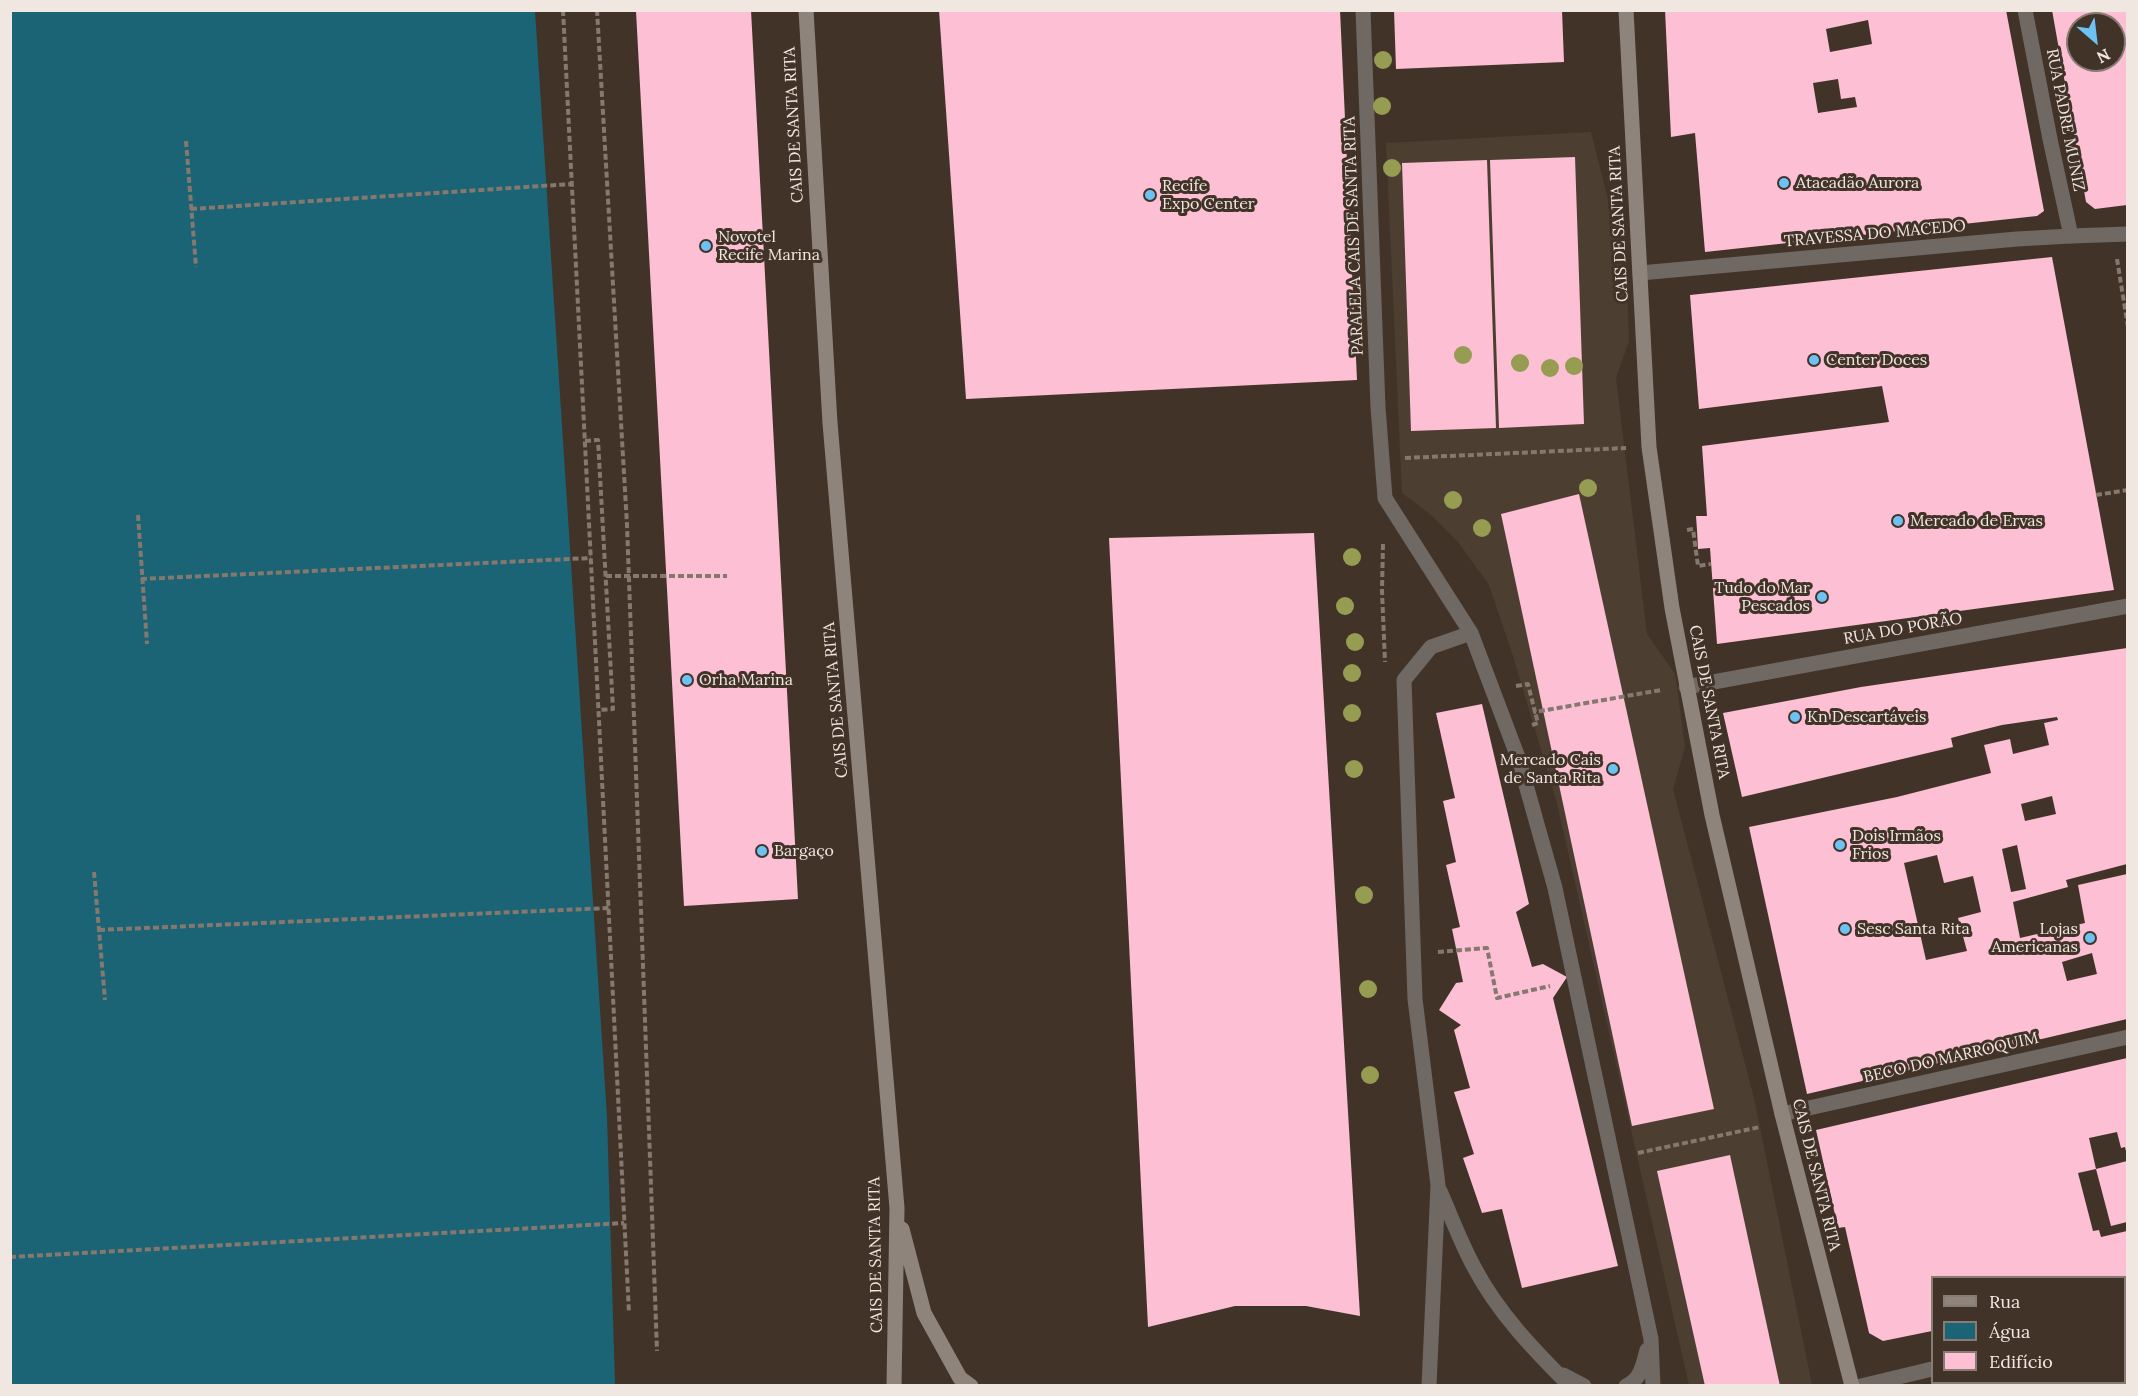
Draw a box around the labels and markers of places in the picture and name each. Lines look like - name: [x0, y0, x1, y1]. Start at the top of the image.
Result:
- place label: Atacadão Aurora: [1796, 173, 1919, 193]
- place label: Recife Expo Center: [1162, 176, 1255, 214]
- marker: Atacadão Aurora: [1777, 176, 1791, 190]
- marker: Recife Expo Center: [1143, 188, 1157, 202]
- place label: Novotel Recife Marina: [718, 227, 820, 265]
- marker: Novotel Recife Marina: [699, 239, 713, 253]
- place label: Center Doces: [1826, 350, 1927, 370]
- marker: Center Doces: [1807, 353, 1821, 367]
- place label: Mercado de Ervas: [1910, 511, 2043, 531]
- marker: Mercado de Ervas: [1891, 514, 1905, 528]
- place label: Tudo do Mar Pescados: [1714, 578, 1810, 616]
- marker: Tudo do Mar Pescados: [1815, 590, 1829, 604]
- place label: Orha Marina: [699, 670, 793, 690]
- marker: Orha Marina: [680, 673, 694, 687]
- place label: Kn Descartáveis: [1807, 707, 1926, 727]
- marker: Kn Descartáveis: [1788, 710, 1802, 724]
- place label: Mercado Cais de Santa Rita: [1500, 750, 1601, 788]
- marker: Mercado Cais de Santa Rita: [1606, 762, 1620, 776]
- place label: Dois Irmãos Frios: [1852, 826, 1941, 864]
- marker: Dois Irmãos Frios: [1833, 838, 1847, 852]
- place label: Bargaço: [774, 841, 834, 861]
- marker: Bargaço: [755, 844, 769, 858]
- place label: Sesc Santa Rita: [1857, 919, 1970, 939]
- place label: Lojas Americanas: [1991, 919, 2078, 957]
- marker: Sesc Santa Rita: [1838, 922, 1852, 936]
- marker: Lojas Americanas: [2083, 931, 2097, 945]

